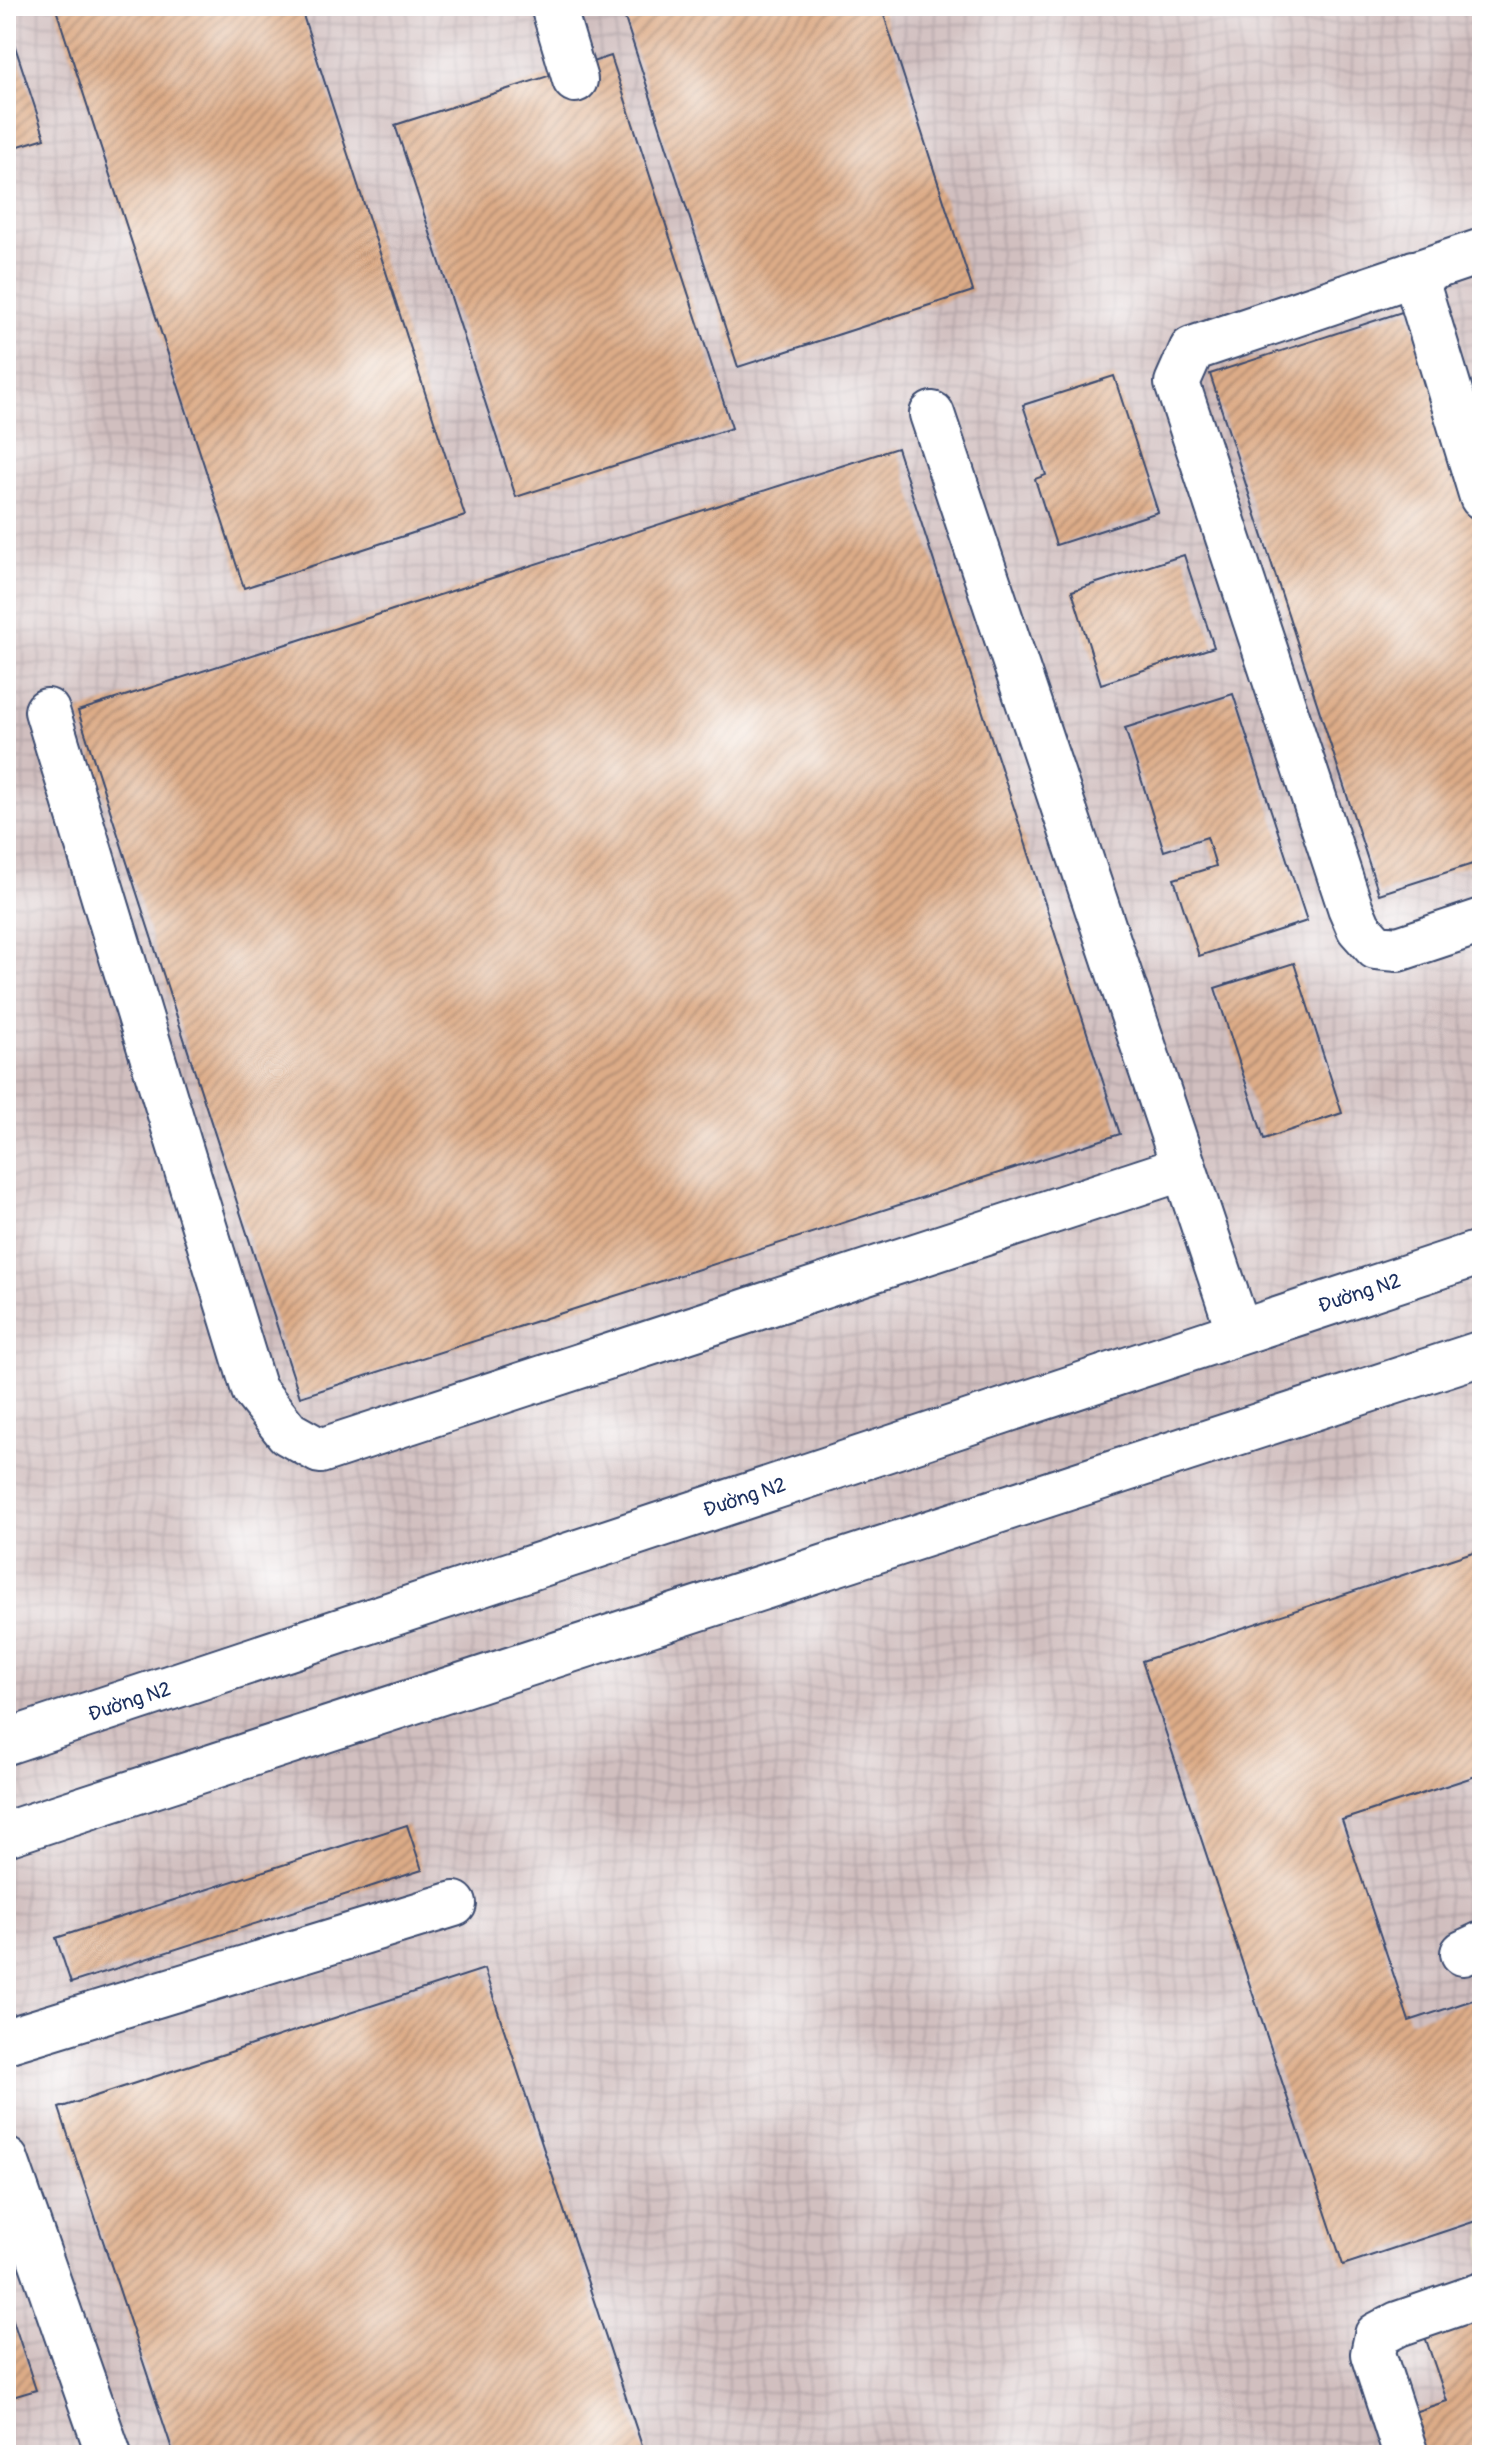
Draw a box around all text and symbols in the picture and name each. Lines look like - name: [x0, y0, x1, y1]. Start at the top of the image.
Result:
- street label: Đường N2: [1315, 1267, 1404, 1318]
- street label: Đường N2: [700, 1472, 789, 1522]
- street label: Đường N2: [85, 1676, 174, 1726]

